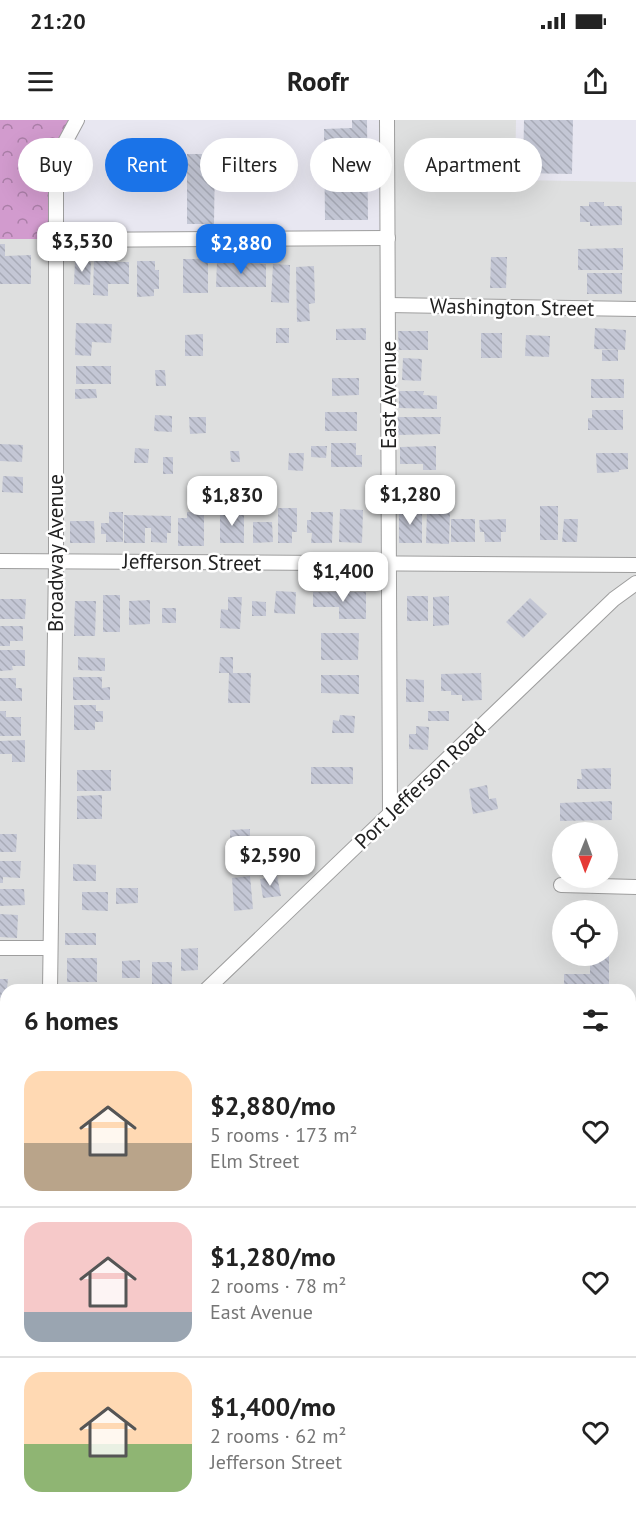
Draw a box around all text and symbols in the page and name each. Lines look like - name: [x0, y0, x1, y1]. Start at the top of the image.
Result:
- text: 21:20: [30, 7, 86, 35]
- text: Roofr: [287, 64, 349, 98]
- icon: menu: [24, 65, 57, 98]
- icon: share: [579, 65, 612, 98]
- chip: Buy: [18, 138, 93, 192]
- chip: Rent: [105, 138, 188, 192]
- chip: Filters: [200, 138, 298, 192]
- chip: New: [310, 138, 392, 192]
- chip: Apartment: [404, 138, 542, 192]
- pin: $3,530: [33, 222, 131, 273]
- pin: $2,880: [192, 224, 290, 275]
- text: $3,530: [51, 228, 113, 254]
- text: $2,880: [210, 230, 272, 256]
- street label: Washington Street: [430, 292, 594, 322]
- street label: East Avenue: [375, 341, 402, 449]
- street label: Broadway Avenue: [42, 474, 69, 632]
- pin: $1,280: [361, 475, 459, 526]
- pin: $1,830: [183, 476, 281, 527]
- text: $1,280: [379, 481, 441, 507]
- text: $1,830: [201, 482, 263, 508]
- street label: Jefferson Street: [121, 547, 262, 577]
- pin: $1,400: [294, 552, 392, 603]
- text: $1,400: [312, 558, 374, 584]
- street label: Port Jefferson Road: [349, 715, 491, 855]
- north arrow: [552, 822, 618, 888]
- map controls: [552, 822, 618, 966]
- pin: $2,590: [221, 836, 319, 887]
- text: $2,590: [239, 842, 301, 868]
- button: locate: [552, 900, 618, 966]
- text: 6 homes: [24, 1004, 119, 1037]
- icon: filters: [579, 1004, 612, 1037]
- text: $2,880/mo: [210, 1089, 336, 1122]
- icon: home: [72, 1095, 144, 1167]
- icon: heart: [579, 1115, 612, 1148]
- text: 5 rooms · 173 m²: [210, 1122, 357, 1148]
- text: Elm Street: [210, 1148, 299, 1174]
- text: $1,280/mo: [210, 1240, 336, 1273]
- icon: home: [72, 1246, 144, 1318]
- icon: heart: [579, 1266, 612, 1299]
- text: 2 rooms · 78 m²: [210, 1273, 346, 1299]
- text: East Avenue: [210, 1299, 313, 1325]
- text: $1,400/mo: [210, 1390, 336, 1423]
- icon: home: [72, 1396, 144, 1468]
- icon: heart: [579, 1416, 612, 1449]
- text: 2 rooms · 62 m²: [210, 1423, 346, 1449]
- text: Jefferson Street: [210, 1449, 342, 1475]

